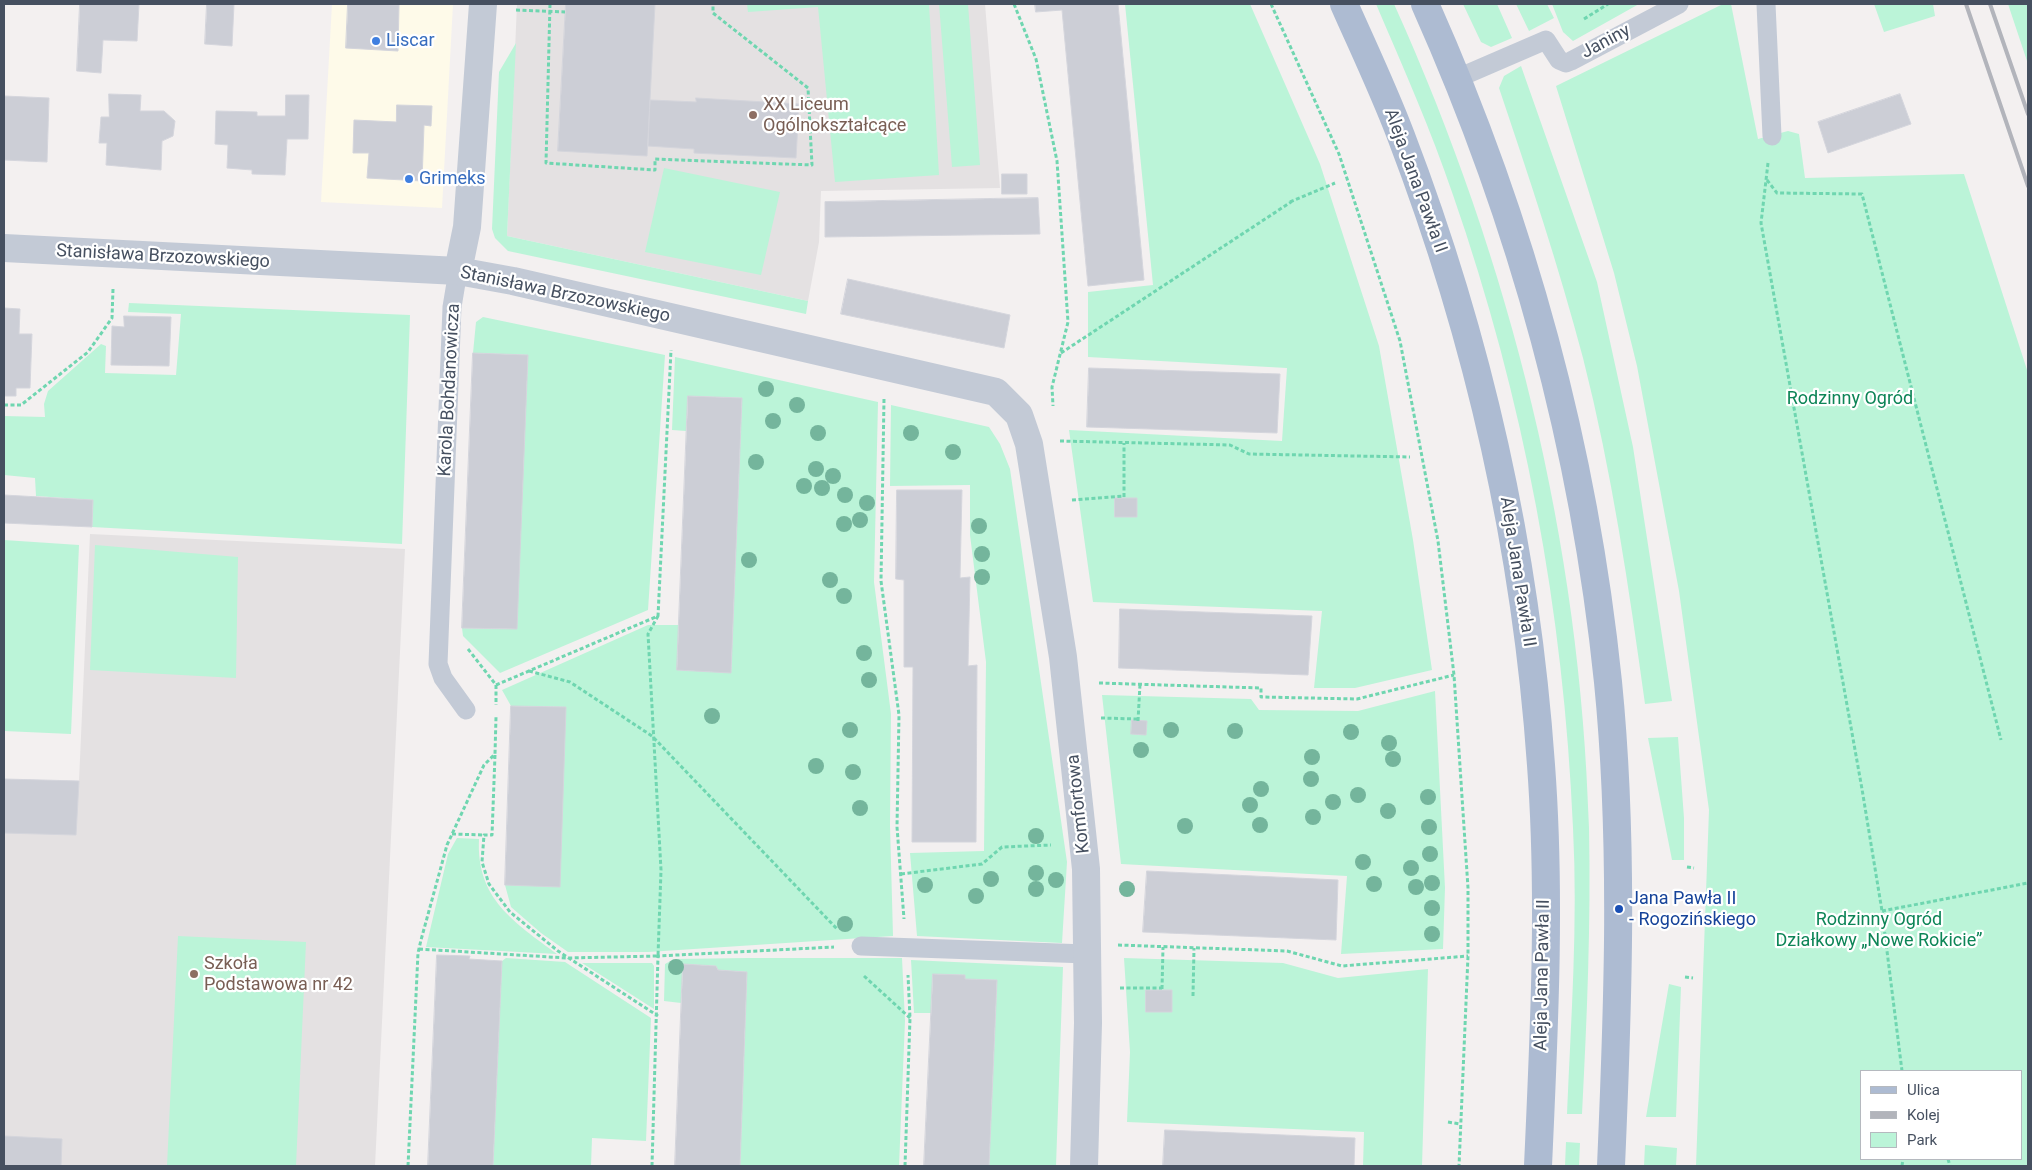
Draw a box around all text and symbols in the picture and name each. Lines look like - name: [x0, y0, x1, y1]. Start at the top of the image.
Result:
- street label: Janiny: [1578, 20, 1634, 64]
- place label: Liscar: [386, 30, 435, 52]
- marker: Liscar: [370, 35, 382, 47]
- place label: XX Liceum Ogólnokształcące: [763, 94, 906, 136]
- street label: Aleja Jana Pawła II: [1379, 106, 1451, 256]
- marker: XX Liceum Ogólnokształcące: [747, 109, 759, 121]
- place label: Grimeks: [419, 168, 485, 190]
- marker: Grimeks: [403, 173, 415, 185]
- street label: Stanisława Brzozowskiego: [56, 241, 270, 273]
- street label: Stanisława Brzozowskiego: [458, 262, 672, 328]
- street label: Karola Bohdanowicza: [435, 303, 465, 477]
- park label: Rodzinny Ogród: [1787, 388, 1913, 410]
- street label: Aleja Jana Pawła II: [1494, 495, 1540, 649]
- street label: Komfortowa: [1063, 753, 1095, 855]
- place label: Jana Pawła II - Rogozińskiego: [1629, 888, 1756, 931]
- street label: Aleja Jana Pawła II: [1531, 899, 1555, 1051]
- marker: Jana Pawła II - Rogozińskiego: [1613, 903, 1625, 915]
- park label: Rodzinny Ogród Działkowy „Nowe Rokicie”: [1775, 909, 1983, 952]
- place label: Szkoła Podstawowa nr 42: [204, 953, 353, 996]
- marker: Szkoła Podstawowa nr 42: [188, 968, 200, 980]
- legend: [1860, 1070, 2022, 1160]
- text: Ulica: [1907, 1081, 1940, 1099]
- text: Kolej: [1907, 1106, 1940, 1124]
- text: Park: [1907, 1131, 1937, 1149]

